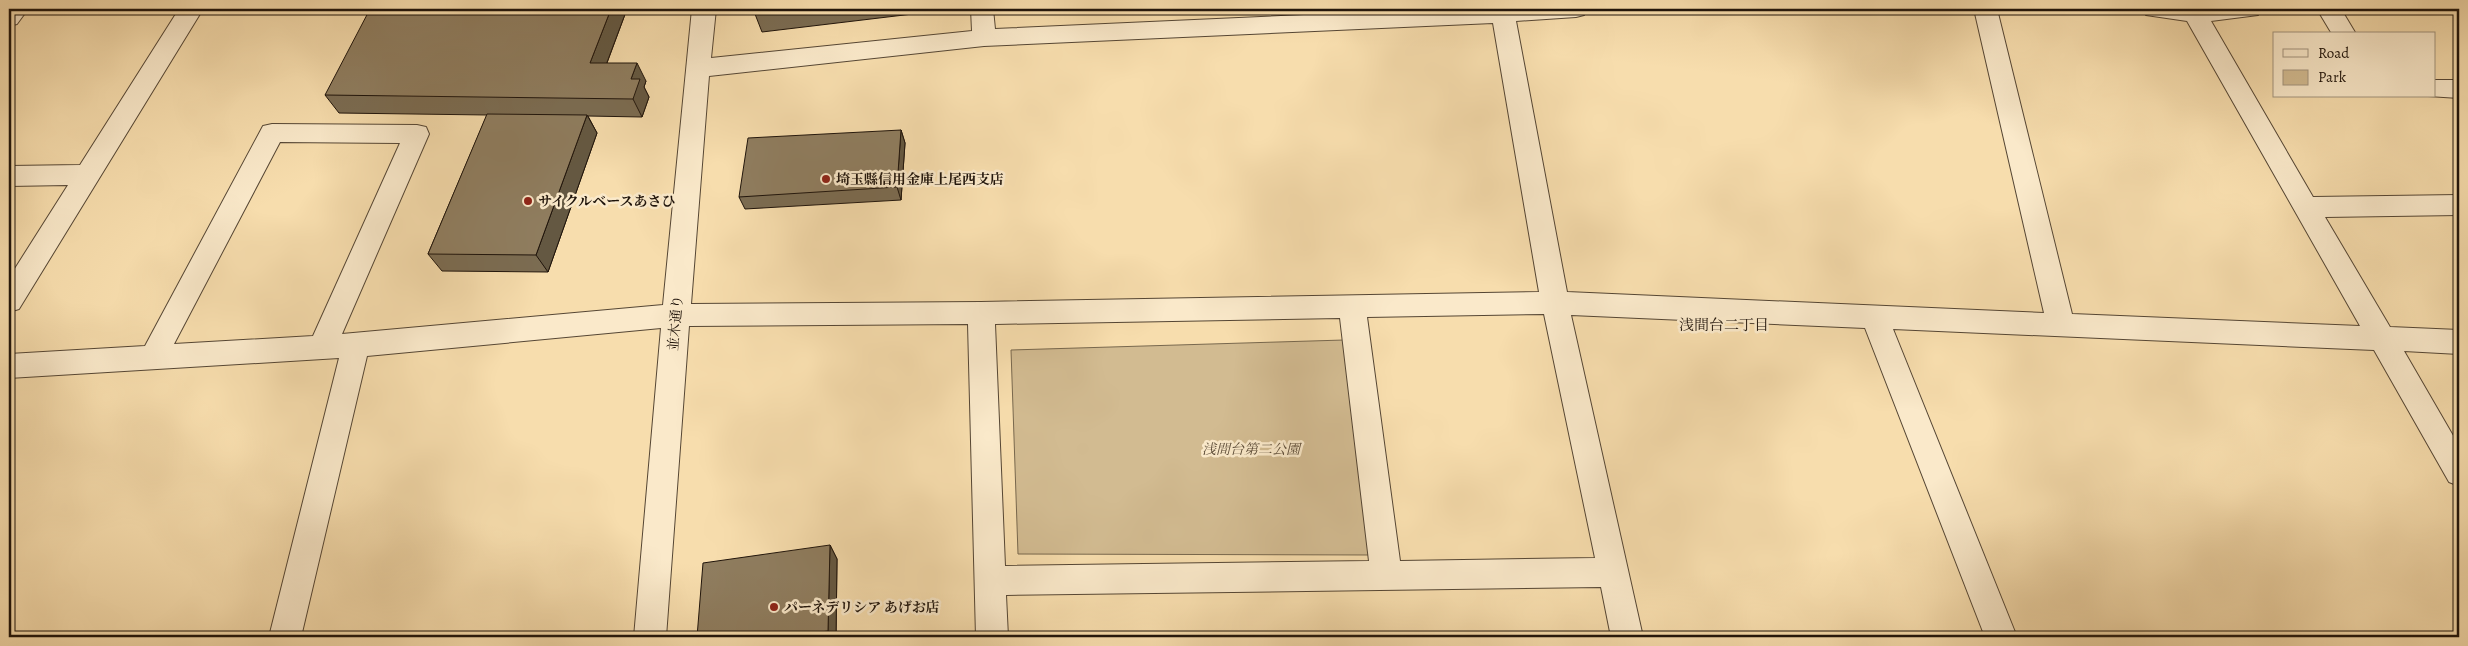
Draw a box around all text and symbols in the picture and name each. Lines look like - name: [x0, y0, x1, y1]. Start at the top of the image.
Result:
- legend: [2273, 32, 2436, 98]
- text: Road: [2318, 43, 2350, 63]
- text: Park: [2318, 67, 2347, 87]
- place label: 埼玉縣信用金庫上尾西支店: [836, 170, 1004, 189]
- marker: 埼玉縣信用金庫上尾西支店: [820, 173, 832, 185]
- place label: サイクルベースあさひ: [538, 192, 676, 211]
- marker: サイクルベースあさひ: [522, 195, 534, 207]
- street label: 並木通り: [664, 294, 687, 352]
- district label: 浅間台二丁目: [1679, 315, 1769, 335]
- park label: 浅間台第二公園: [1202, 440, 1302, 459]
- place label: パーネデリシア あげお店: [784, 598, 940, 617]
- marker: パーネデリシア あげお店: [768, 601, 780, 613]

